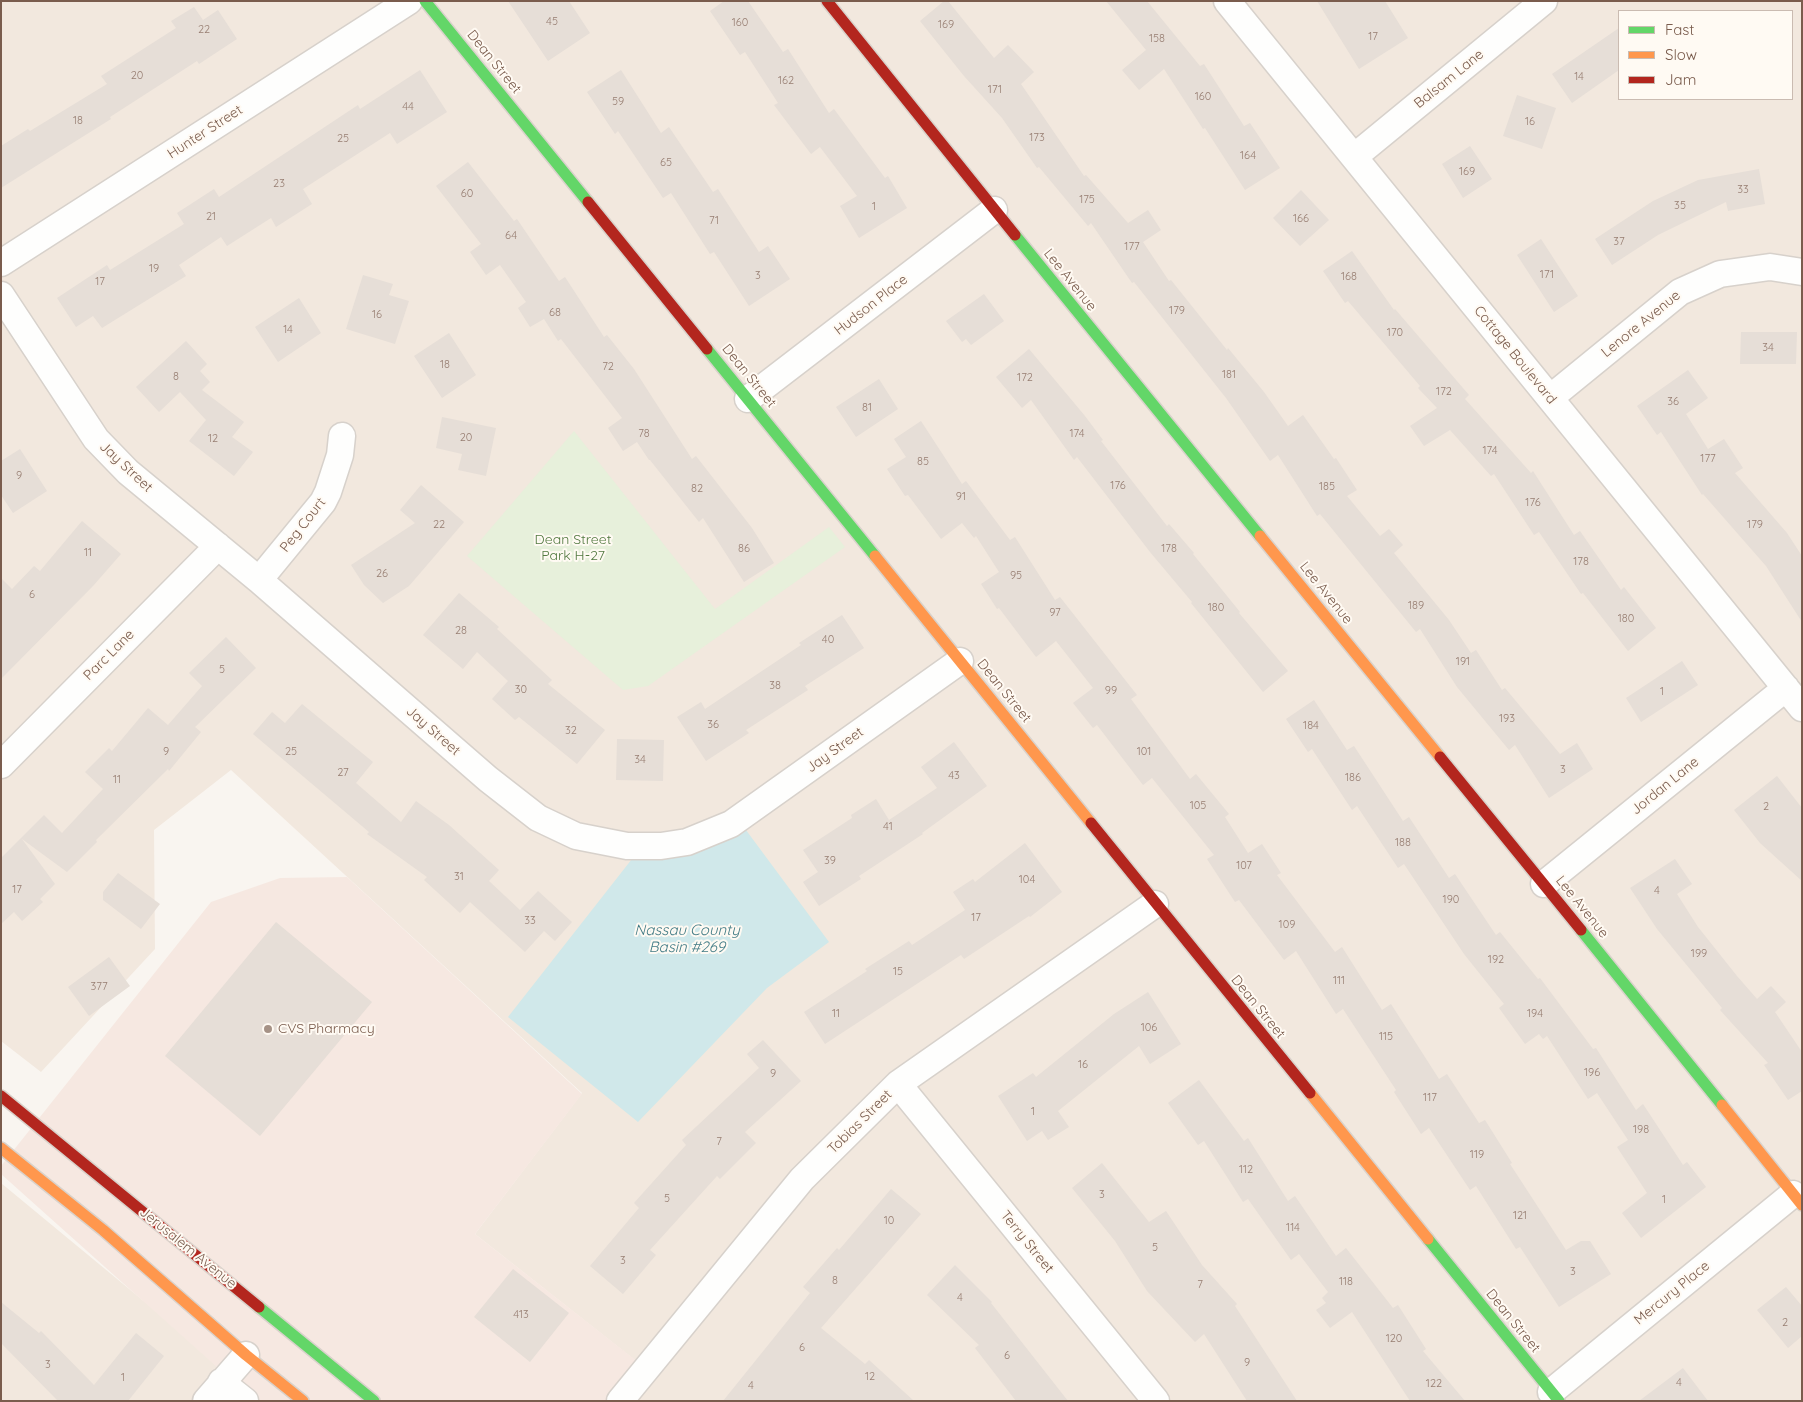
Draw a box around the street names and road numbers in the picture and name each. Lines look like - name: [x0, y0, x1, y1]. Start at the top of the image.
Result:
- street label: Dean Street: [463, 27, 525, 97]
- street label: Balsam Lane: [1411, 46, 1487, 112]
- street label: Hunter Street: [164, 101, 246, 163]
- street label: Lee Avenue: [1040, 246, 1100, 314]
- street label: Hudson Place: [831, 271, 911, 339]
- street label: Lenore Avenue: [1598, 287, 1684, 361]
- street label: Cottage Boulevard: [1470, 302, 1560, 408]
- street label: Dean Street: [718, 341, 780, 411]
- street label: Jay Street: [96, 438, 156, 496]
- street label: Peg Court: [277, 494, 329, 556]
- street label: Lee Avenue: [1296, 559, 1356, 627]
- street label: Parc Lane: [80, 626, 138, 684]
- street label: Dean Street: [973, 656, 1035, 726]
- street label: Jay Street: [402, 703, 464, 759]
- street label: Jay Street: [803, 724, 867, 776]
- street label: Jordan Lane: [1628, 754, 1702, 818]
- street label: Lee Avenue: [1552, 873, 1612, 941]
- street label: Dean Street: [1227, 972, 1289, 1042]
- street label: Tobias Street: [824, 1086, 896, 1158]
- street label: Jerusalem Avenue: [136, 1204, 240, 1292]
- street label: Terry Street: [997, 1207, 1057, 1277]
- street label: Mercury Place: [1631, 1257, 1713, 1329]
- street label: Dean Street: [1482, 1286, 1544, 1356]

